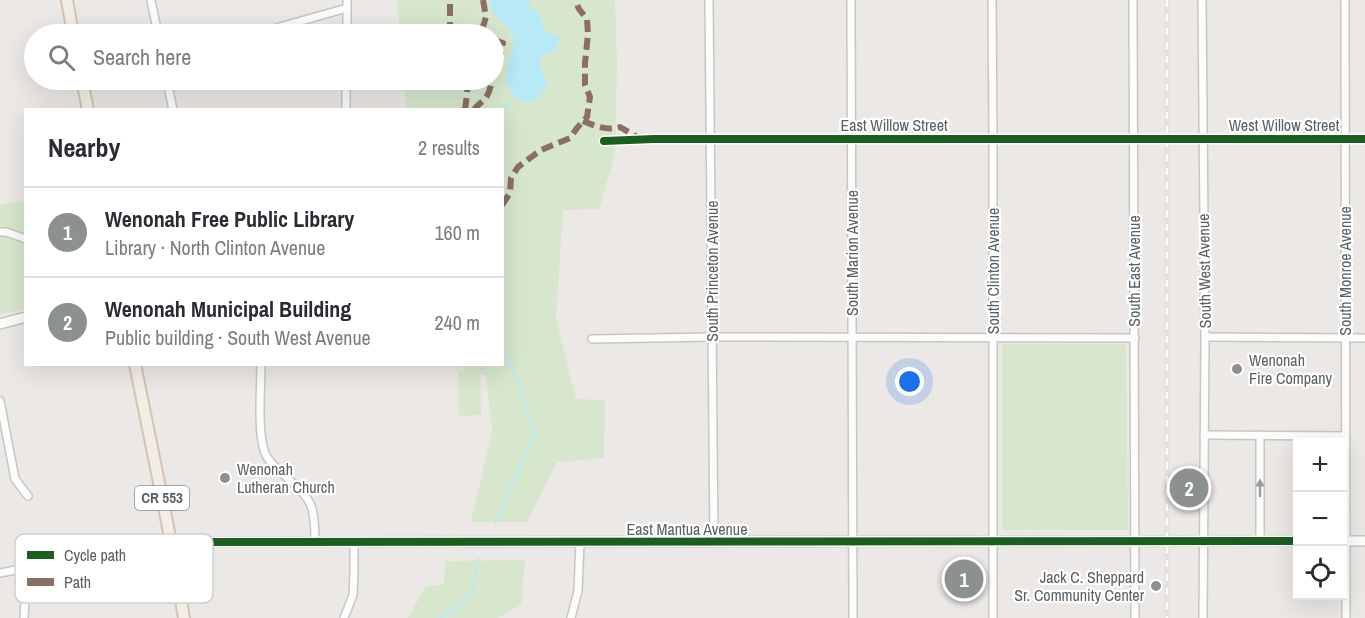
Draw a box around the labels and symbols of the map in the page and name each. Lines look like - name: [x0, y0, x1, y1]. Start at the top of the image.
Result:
- street label: East Willow Street: [840, 114, 948, 136]
- street label: West Willow Street: [1229, 114, 1340, 136]
- street label: South Marion Avenue: [841, 190, 863, 316]
- street label: South Princeton Avenue: [701, 200, 723, 342]
- street label: South Monroe Avenue: [1334, 206, 1356, 336]
- street label: South Clinton Avenue: [982, 208, 1004, 334]
- street label: South West Avenue: [1192, 213, 1216, 329]
- street label: South East Avenue: [1123, 215, 1145, 327]
- place label: Wenonah Fire Company: [1249, 349, 1333, 389]
- marker: Wenonah Fire Company: [1230, 362, 1244, 376]
- your location: [895, 367, 924, 396]
- place label: Wenonah Lutheran Church: [237, 458, 335, 498]
- pin: 2: [1170, 466, 1208, 510]
- marker: Wenonah Lutheran Church: [218, 471, 232, 485]
- one-way arrow: [1255, 479, 1265, 498]
- road number: CR 553: [135, 486, 189, 510]
- street label: East Mantua Avenue: [627, 518, 747, 540]
- legend: [15, 534, 213, 603]
- text: Cycle path: [64, 544, 126, 566]
- pin: 1: [944, 556, 984, 602]
- place label: Jack C. Sheppard Sr. Community Center: [1014, 566, 1145, 606]
- text: Path: [64, 571, 91, 593]
- marker: Jack C. Sheppard Sr. Community Center: [1149, 579, 1163, 593]

